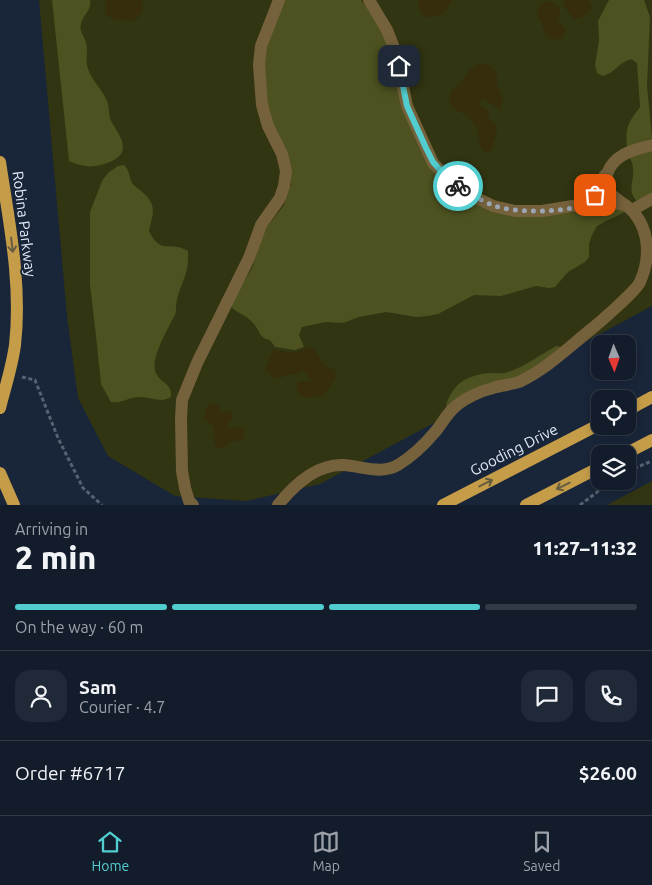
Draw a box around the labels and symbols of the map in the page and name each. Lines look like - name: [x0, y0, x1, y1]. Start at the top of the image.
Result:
- pin: [378, 45, 420, 87]
- courier: [433, 161, 483, 211]
- street label: Robina Parkway: [10, 170, 39, 278]
- pin: [574, 174, 616, 216]
- one-way arrow: [7, 237, 17, 253]
- north arrow: [591, 335, 636, 380]
- street label: Gooding Drive: [467, 420, 560, 479]
- one-way arrow: [478, 478, 493, 487]
- one-way arrow: [556, 482, 571, 491]

